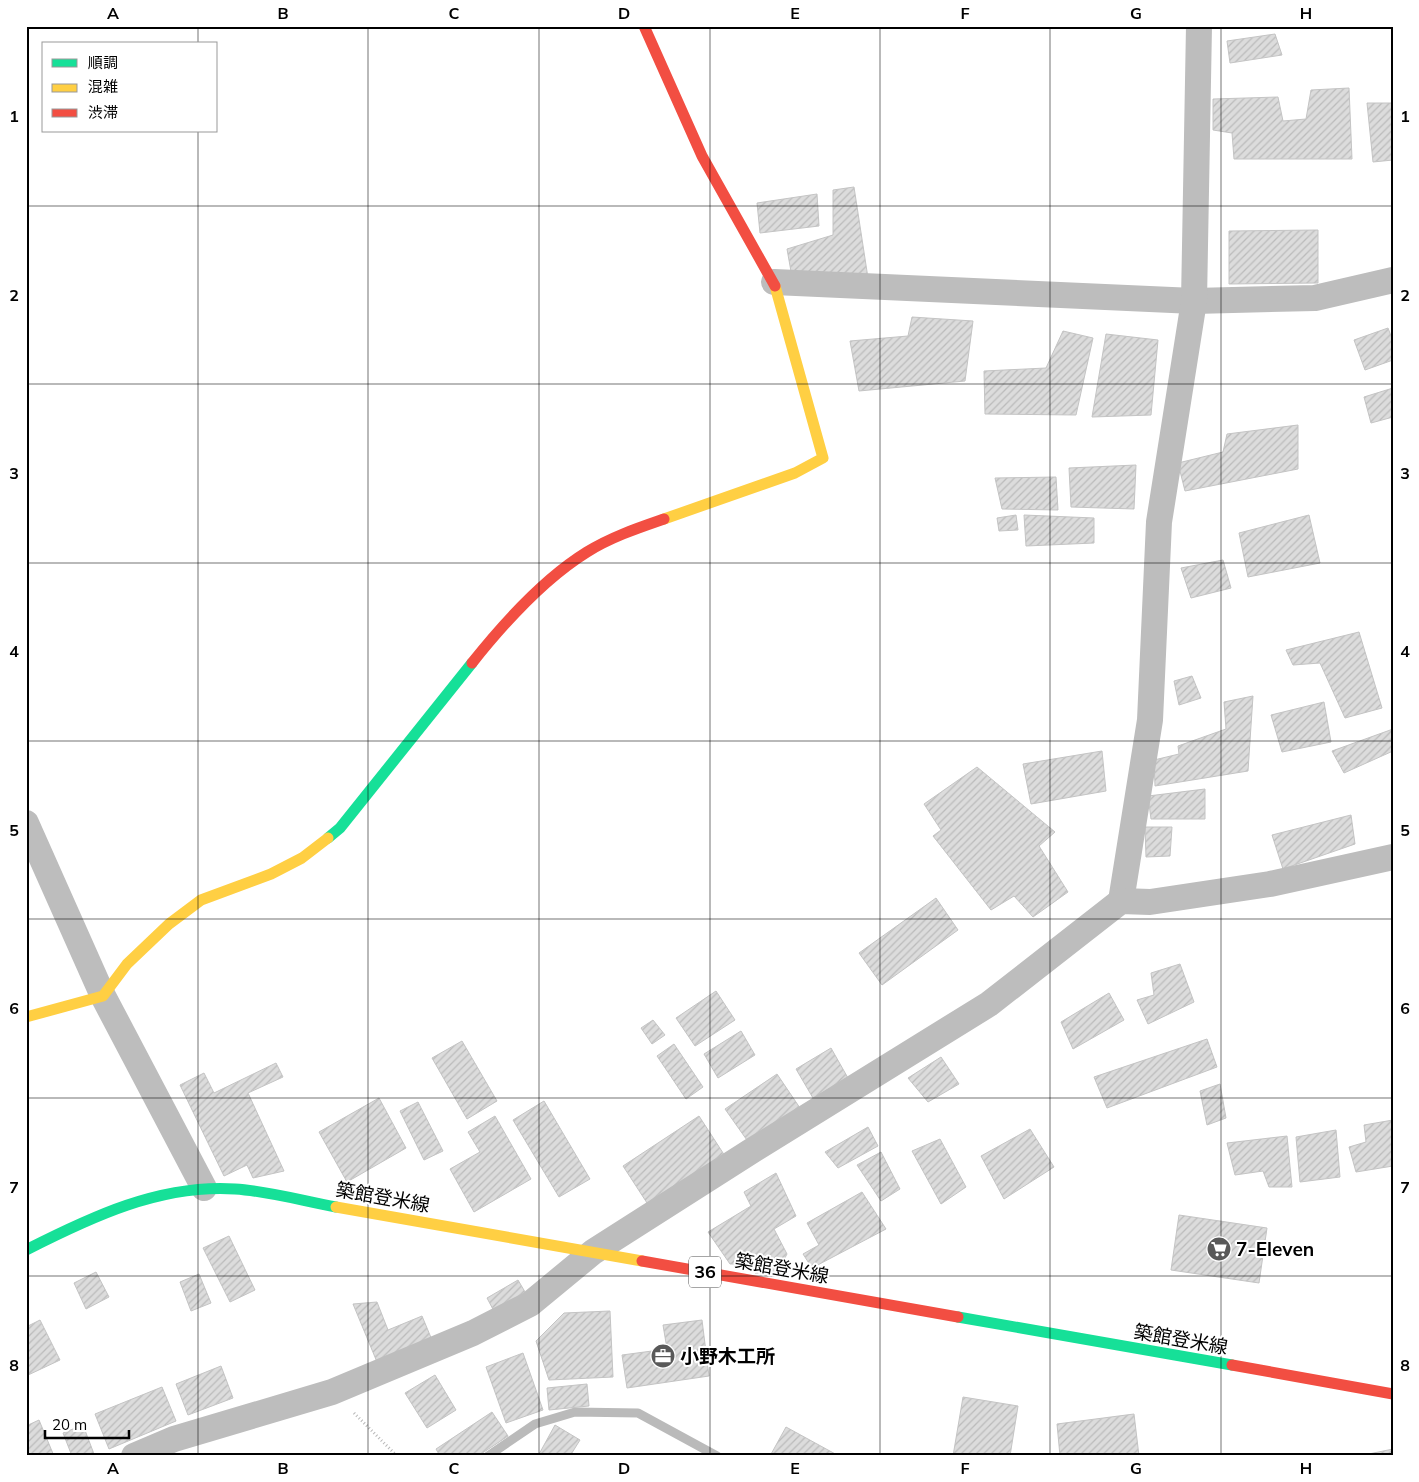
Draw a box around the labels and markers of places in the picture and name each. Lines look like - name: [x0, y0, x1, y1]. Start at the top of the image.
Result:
- supermarket icon: 7-Eleven: [1206, 1236, 1232, 1262]
- place label: 7-Eleven: [1236, 1237, 1314, 1261]
- office icon: 小野木工所: [650, 1343, 676, 1369]
- place label: 小野木工所: [680, 1344, 775, 1368]

